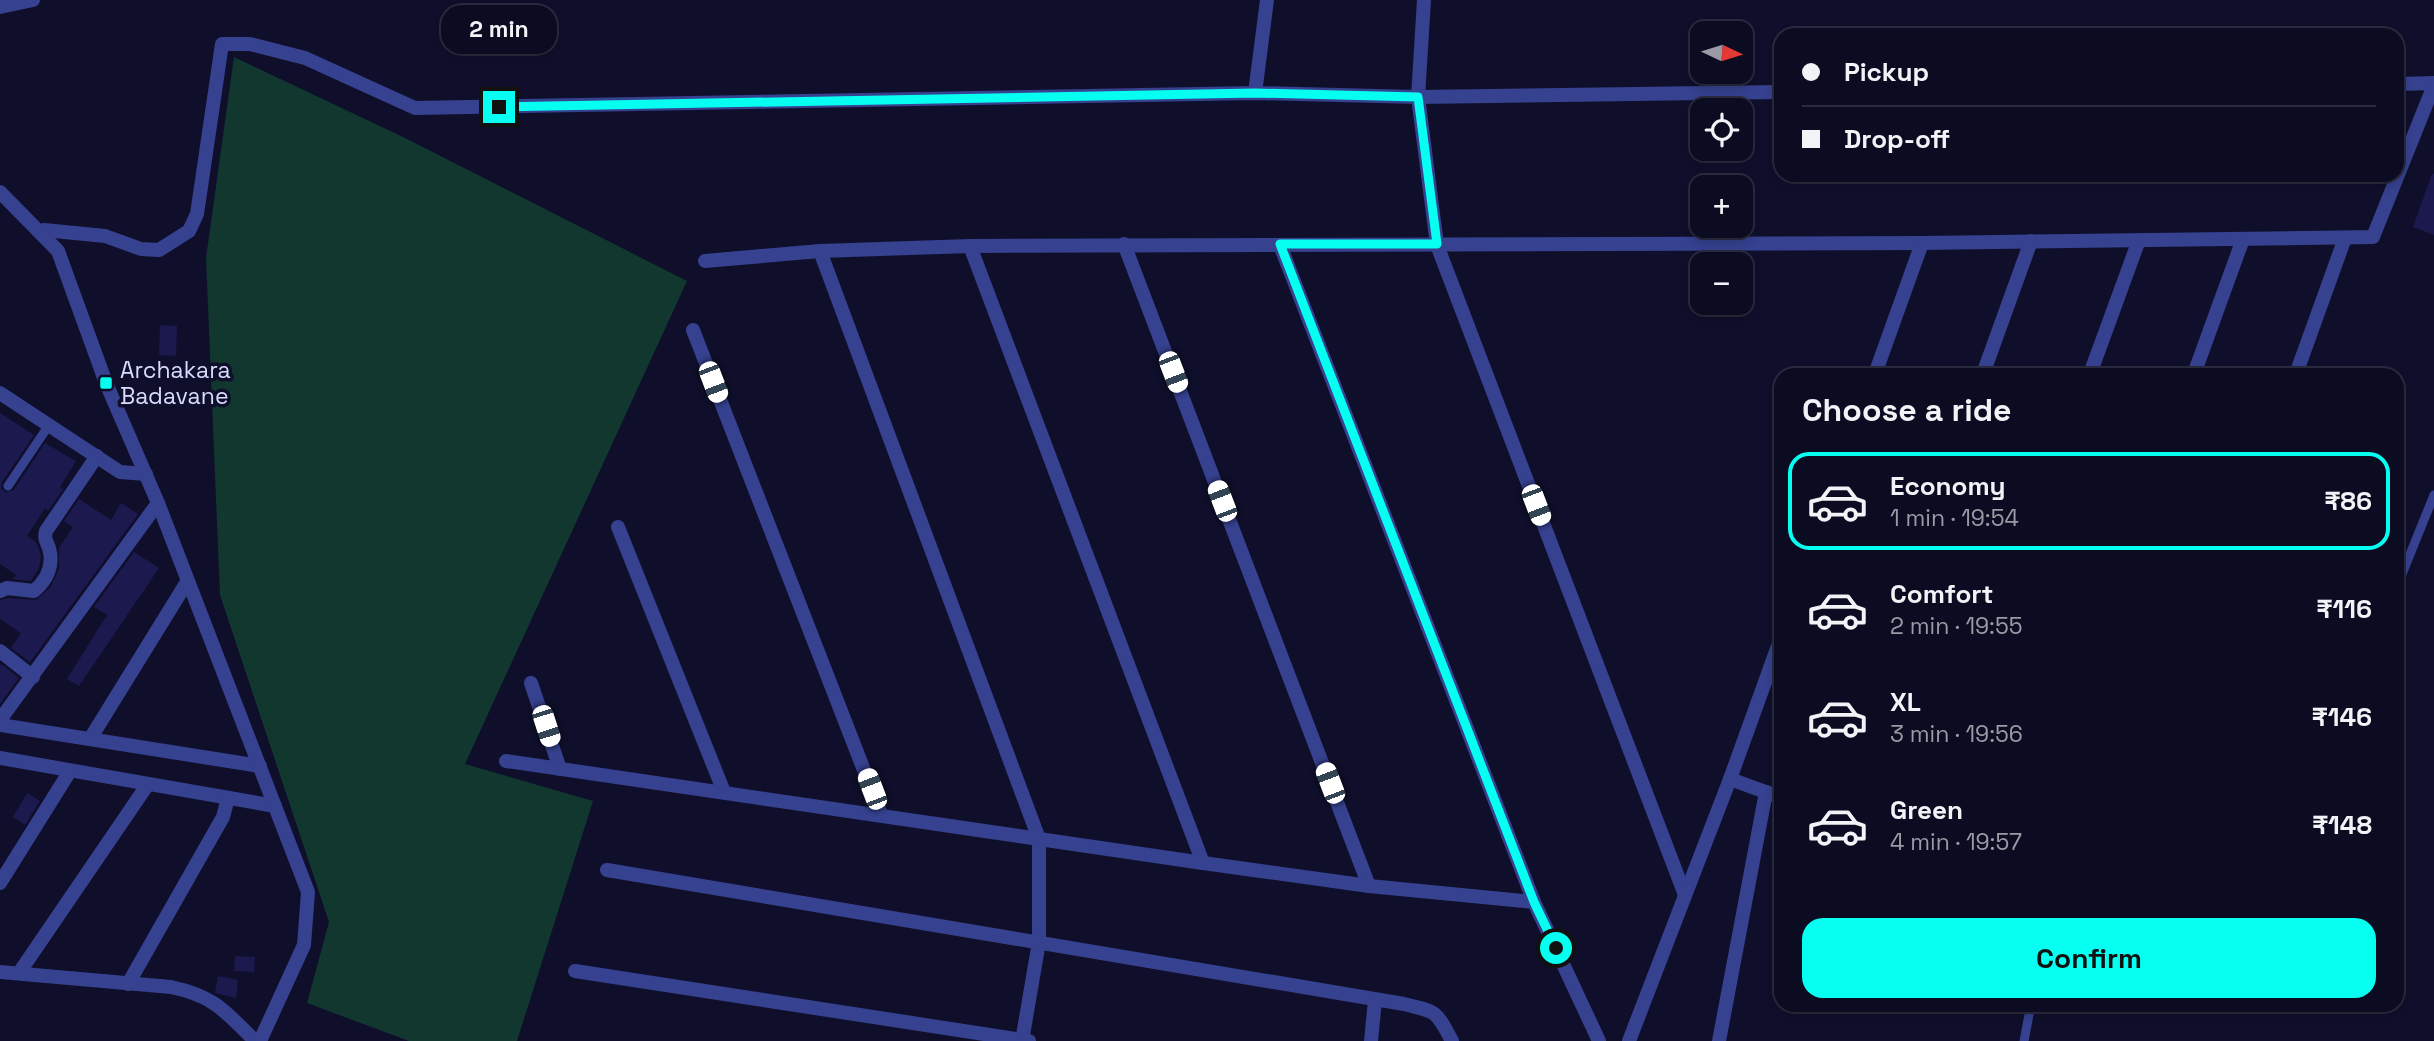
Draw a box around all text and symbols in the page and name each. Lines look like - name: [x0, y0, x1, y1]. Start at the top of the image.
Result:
- callout: 2 min: [441, 6, 557, 55]
- text: 2 min: [469, 14, 529, 44]
- north arrow: [1690, 21, 1754, 84]
- map controls: [1690, 21, 1753, 315]
- text: Pickup: [1844, 55, 1929, 89]
- route end: [483, 91, 515, 123]
- button: locate: [1690, 98, 1753, 161]
- text: Drop-off: [1844, 122, 1950, 156]
- button: +: [1690, 175, 1753, 238]
- button: −: [1690, 252, 1753, 315]
- car: [1156, 349, 1191, 395]
- place label: Archakara Badavane: [120, 355, 231, 411]
- car: [696, 359, 731, 405]
- marker: Archakara Badavane: [98, 375, 114, 391]
- text: Choose a ride: [1802, 390, 2012, 430]
- text: Economy: [1890, 469, 2006, 503]
- icon: car: [1806, 470, 1869, 533]
- car: [1205, 478, 1240, 524]
- car: [1519, 482, 1554, 528]
- text: ₹86: [2324, 484, 2372, 518]
- text: 1 min · 19:54: [1890, 503, 2019, 533]
- text: Comfort: [1890, 577, 1993, 611]
- icon: car: [1806, 578, 1869, 641]
- text: ₹116: [2316, 592, 2372, 626]
- text: 2 min · 19:55: [1890, 611, 2022, 641]
- text: XL: [1890, 685, 1921, 719]
- icon: car: [1806, 686, 1869, 749]
- text: ₹146: [2311, 700, 2372, 734]
- car: [530, 703, 563, 749]
- text: 3 min · 19:56: [1890, 719, 2023, 749]
- car: [1313, 760, 1348, 806]
- car: [855, 766, 890, 812]
- text: Green: [1890, 793, 1963, 827]
- icon: car: [1806, 794, 1869, 857]
- text: ₹148: [2312, 808, 2372, 842]
- text: 4 min · 19:57: [1890, 827, 2022, 857]
- button: Confirm: [1802, 918, 2376, 998]
- route start: [1540, 932, 1572, 964]

